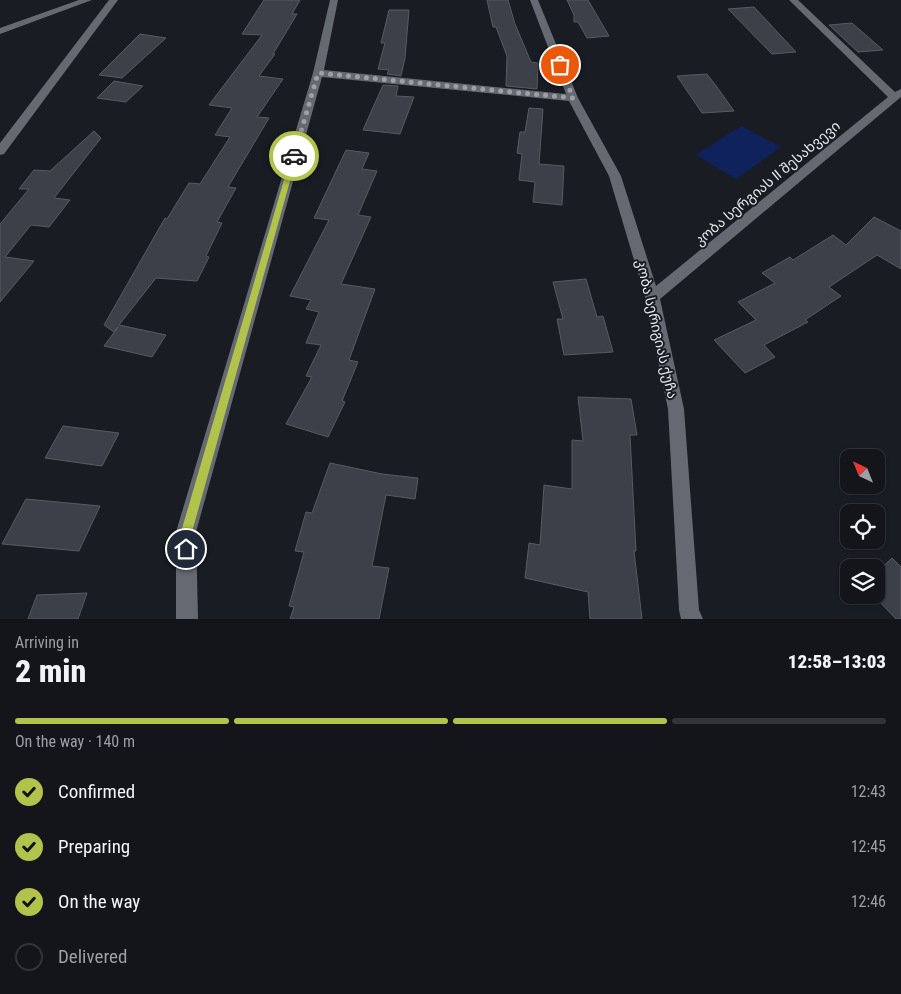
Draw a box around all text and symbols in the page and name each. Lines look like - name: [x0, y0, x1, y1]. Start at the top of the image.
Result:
- pin: [539, 44, 581, 86]
- icon: bag: [546, 51, 574, 79]
- street label: კობა სერგიას II შესახვევი: [691, 117, 844, 249]
- courier: [269, 131, 319, 181]
- icon: car: [280, 142, 308, 170]
- street label: კობა სერიგიას ქუჩა: [632, 258, 681, 400]
- north arrow: [840, 449, 885, 494]
- map controls: [840, 449, 885, 604]
- button: locate: [840, 504, 885, 549]
- pin: [165, 528, 207, 570]
- icon: home: [172, 535, 200, 563]
- button: layers: [840, 559, 885, 604]
- text: Arriving in: [15, 633, 79, 652]
- text: 12:58–13:03: [788, 650, 886, 673]
- text: 2 min: [15, 652, 86, 690]
- text: On the way · 140 m: [15, 732, 135, 751]
- icon: check: [15, 778, 43, 806]
- text: Confirmed: [58, 780, 135, 803]
- text: 12:43: [851, 782, 886, 801]
- icon: check: [15, 833, 43, 861]
- text: Preparing: [58, 835, 130, 858]
- text: 12:45: [851, 837, 886, 856]
- icon: check: [15, 888, 43, 916]
- text: On the way: [58, 890, 140, 913]
- text: 12:46: [851, 892, 886, 911]
- text: Delivered: [58, 945, 127, 968]

